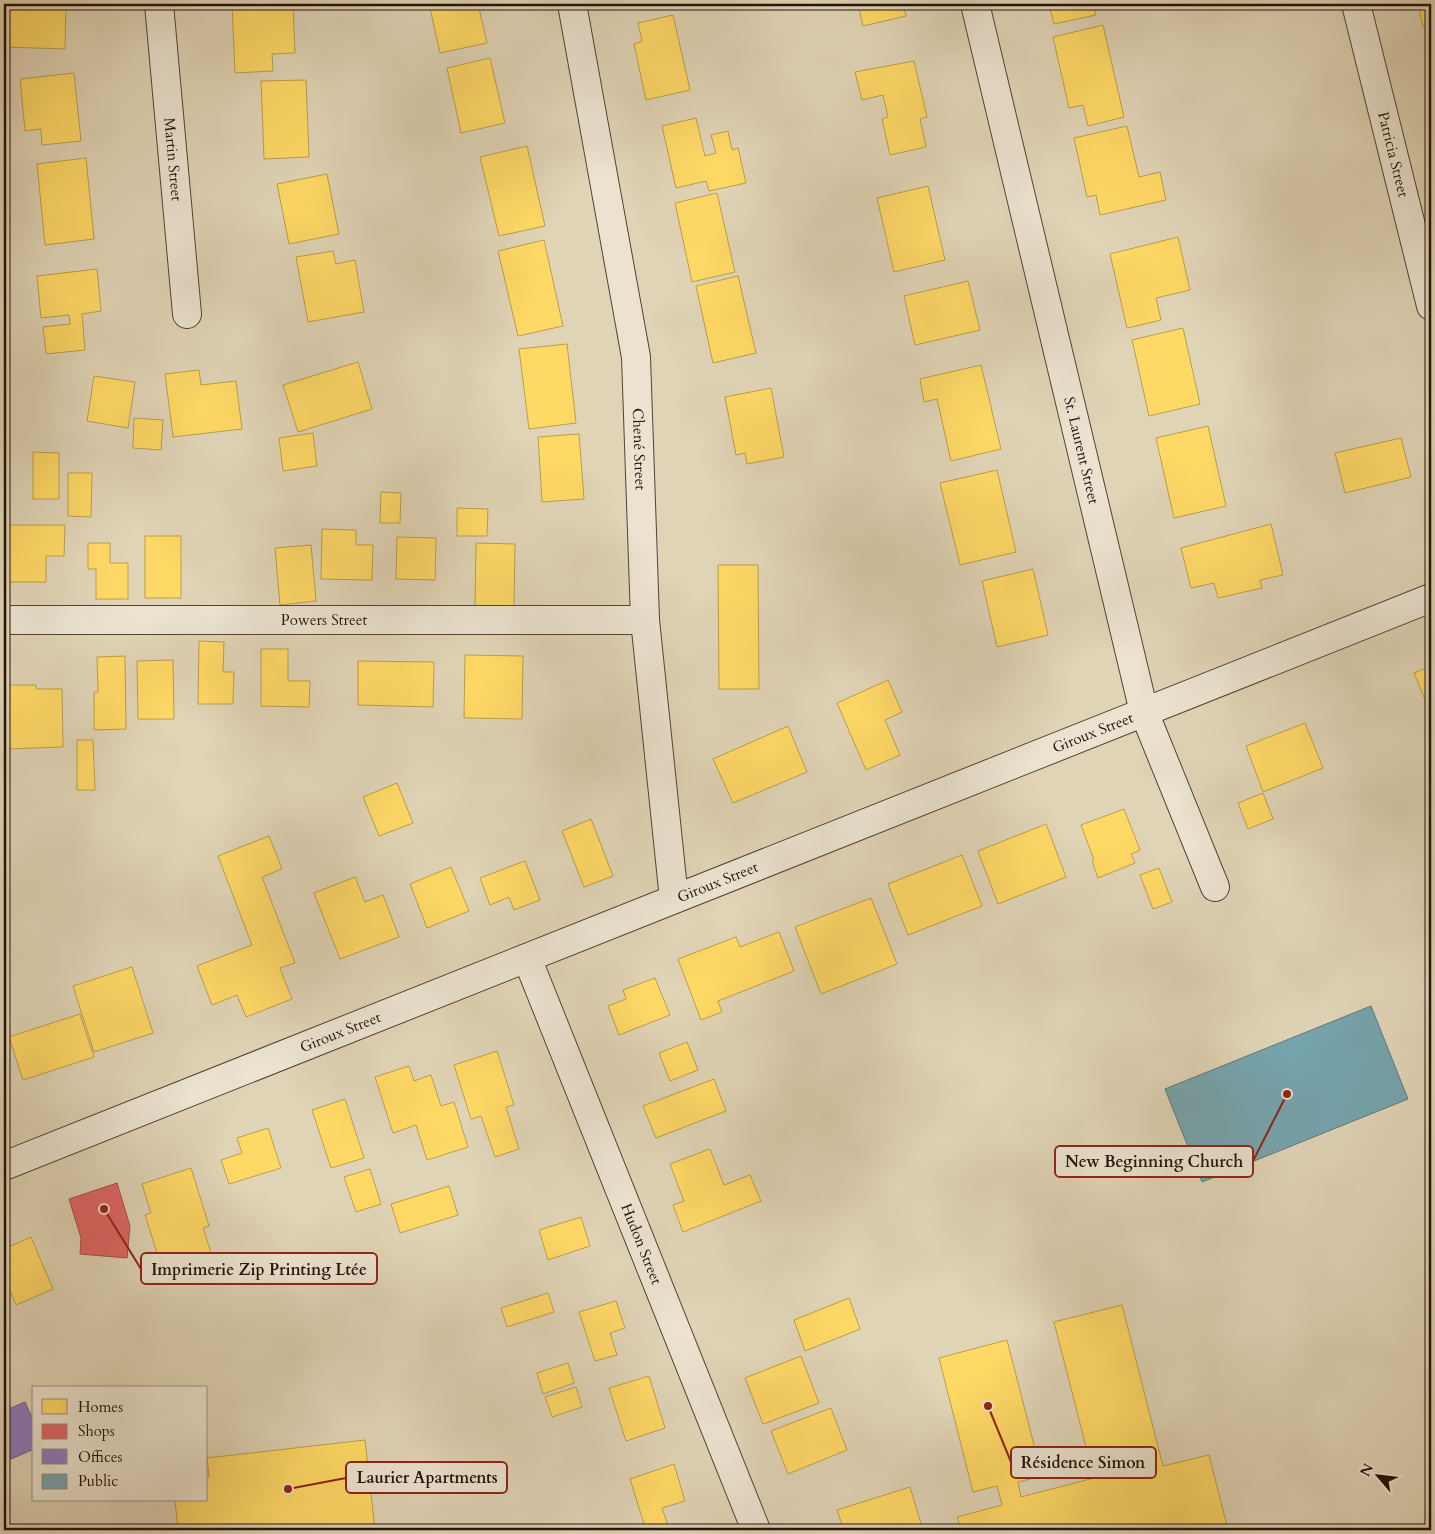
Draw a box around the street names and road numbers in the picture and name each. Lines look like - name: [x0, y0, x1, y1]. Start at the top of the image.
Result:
- street label: Patricia Street: [1373, 110, 1414, 200]
- street label: Martin Street: [159, 117, 187, 202]
- street label: St. Laurent Street: [1059, 395, 1104, 506]
- street label: Chené Street: [628, 408, 651, 491]
- street label: Powers Street: [281, 610, 368, 630]
- street label: Giroux Street: [1049, 707, 1137, 758]
- street label: Giroux Street: [674, 857, 761, 907]
- street label: Giroux Street: [297, 1007, 384, 1057]
- street label: Hudon Street: [616, 1201, 667, 1288]

